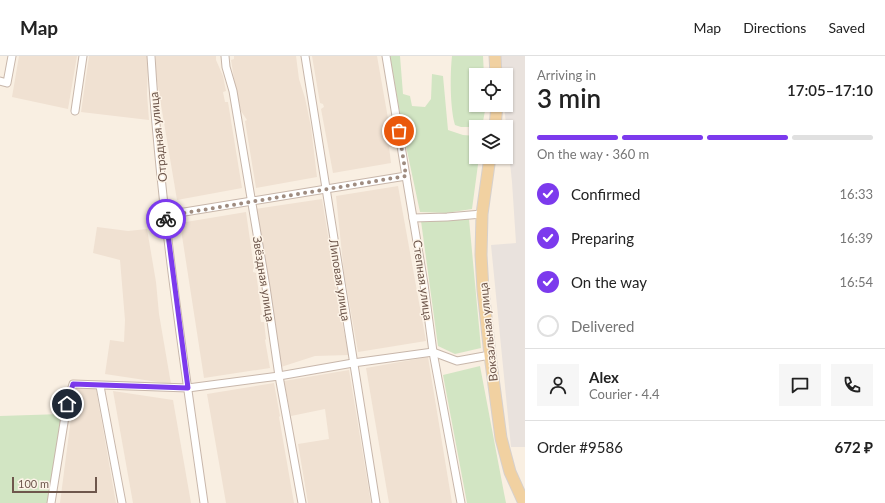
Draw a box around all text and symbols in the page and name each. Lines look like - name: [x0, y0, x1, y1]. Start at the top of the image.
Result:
- text: Map: [20, 16, 58, 39]
- text: Map: [694, 19, 721, 36]
- text: Directions: [743, 19, 806, 36]
- text: Saved: [828, 19, 865, 36]
- text: Arriving in: [537, 67, 596, 83]
- map controls: [469, 68, 513, 164]
- button: locate: [469, 68, 513, 112]
- text: 17:05–17:10: [787, 81, 873, 99]
- text: 3 min: [537, 82, 601, 114]
- street label: Отрадная улица: [146, 91, 170, 183]
- pin: [382, 114, 416, 148]
- icon: bag: [388, 120, 410, 142]
- button: layers: [469, 120, 513, 164]
- text: On the way · 360 m: [537, 146, 649, 162]
- icon: check: [537, 183, 559, 205]
- text: Confirmed: [571, 185, 640, 203]
- text: 16:33: [840, 186, 873, 202]
- courier: [146, 199, 186, 239]
- icon: bike: [155, 208, 177, 230]
- icon: check: [537, 227, 559, 249]
- text: Preparing: [571, 229, 634, 247]
- text: 16:39: [840, 230, 873, 246]
- street label: Звёздная улица: [250, 235, 278, 323]
- street label: Липовая улица: [326, 237, 354, 322]
- street label: Степная улица: [410, 239, 436, 321]
- icon: check: [537, 271, 559, 293]
- text: On the way: [571, 273, 647, 291]
- text: 16:54: [840, 274, 873, 290]
- street label: Вокзальная улица: [475, 282, 501, 382]
- text: Delivered: [571, 317, 634, 335]
- button: person: [537, 364, 579, 406]
- button: chat: [779, 364, 821, 406]
- button: phone: [831, 364, 873, 406]
- text: Alex: [589, 368, 619, 386]
- text: Courier · 4.4: [589, 386, 660, 402]
- pin: [50, 387, 84, 421]
- icon: home: [56, 393, 78, 415]
- text: Order #9586: [537, 438, 623, 456]
- text: 672 ₽: [835, 438, 873, 456]
- scale bar: [12, 475, 97, 494]
- text: 100 m: [18, 477, 49, 490]

